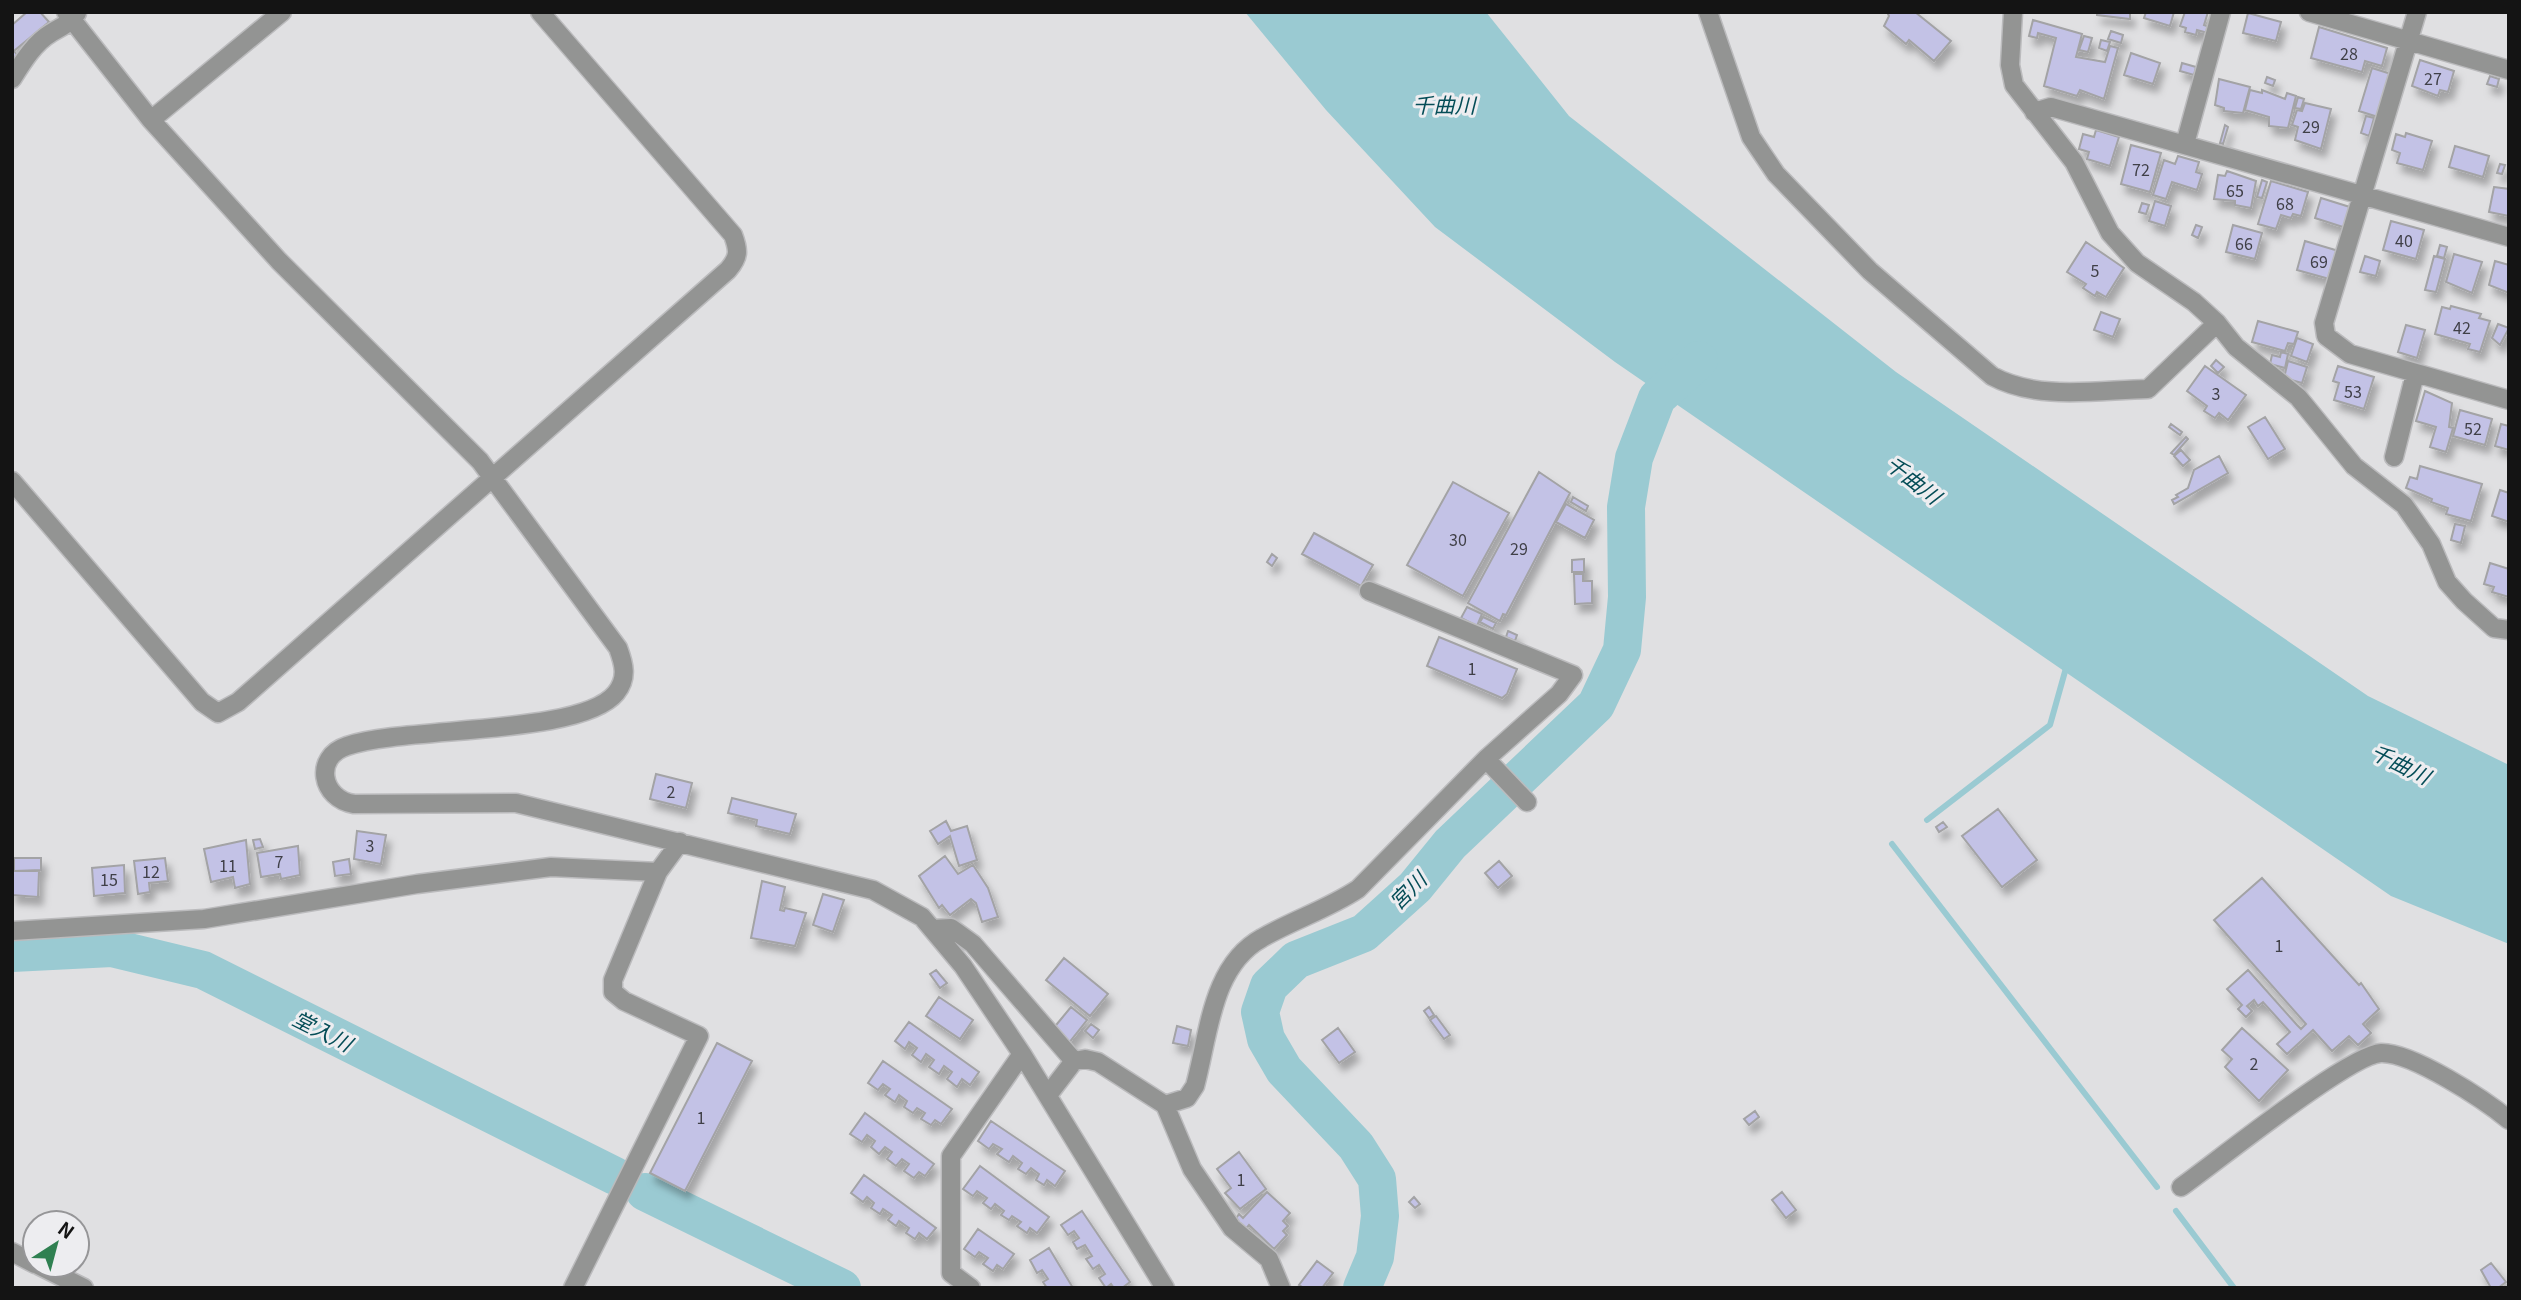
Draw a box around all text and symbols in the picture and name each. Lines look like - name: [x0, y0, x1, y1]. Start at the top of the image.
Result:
- house number: 28: [2340, 41, 2358, 65]
- house number: 27: [2424, 66, 2442, 90]
- water label: 千曲川: [1413, 89, 1477, 119]
- house number: 29: [2302, 114, 2320, 138]
- house number: 72: [2132, 157, 2150, 181]
- house number: 65: [2226, 178, 2244, 202]
- house number: 68: [2276, 191, 2294, 215]
- house number: 40: [2395, 228, 2413, 252]
- house number: 66: [2235, 231, 2253, 255]
- house number: 69: [2310, 249, 2328, 273]
- house number: 5: [2091, 258, 2100, 282]
- house number: 42: [2453, 315, 2471, 339]
- house number: 53: [2344, 379, 2362, 403]
- house number: 3: [2212, 381, 2220, 405]
- house number: 52: [2464, 416, 2482, 440]
- water label: 千曲川: [1880, 448, 1950, 511]
- house number: 30: [1449, 527, 1467, 551]
- house number: 29: [1510, 536, 1528, 560]
- house number: 1: [1468, 656, 1476, 680]
- water label: 千曲川: [2366, 736, 2438, 791]
- house number: 2: [667, 779, 676, 803]
- house number: 3: [366, 833, 374, 857]
- house number: 7: [275, 849, 284, 873]
- house number: 11: [219, 853, 237, 877]
- house number: 12: [142, 859, 160, 883]
- water label: 宮川: [1382, 863, 1434, 915]
- house number: 15: [100, 867, 118, 891]
- house number: 1: [2275, 933, 2283, 957]
- water label: 堂入川: [288, 1002, 360, 1059]
- house number: 2: [2250, 1051, 2259, 1075]
- house number: 1: [697, 1105, 705, 1129]
- house number: 1: [1237, 1167, 1245, 1191]
- north arrow: [21, 1209, 91, 1279]
- text: N: [53, 1214, 81, 1244]

